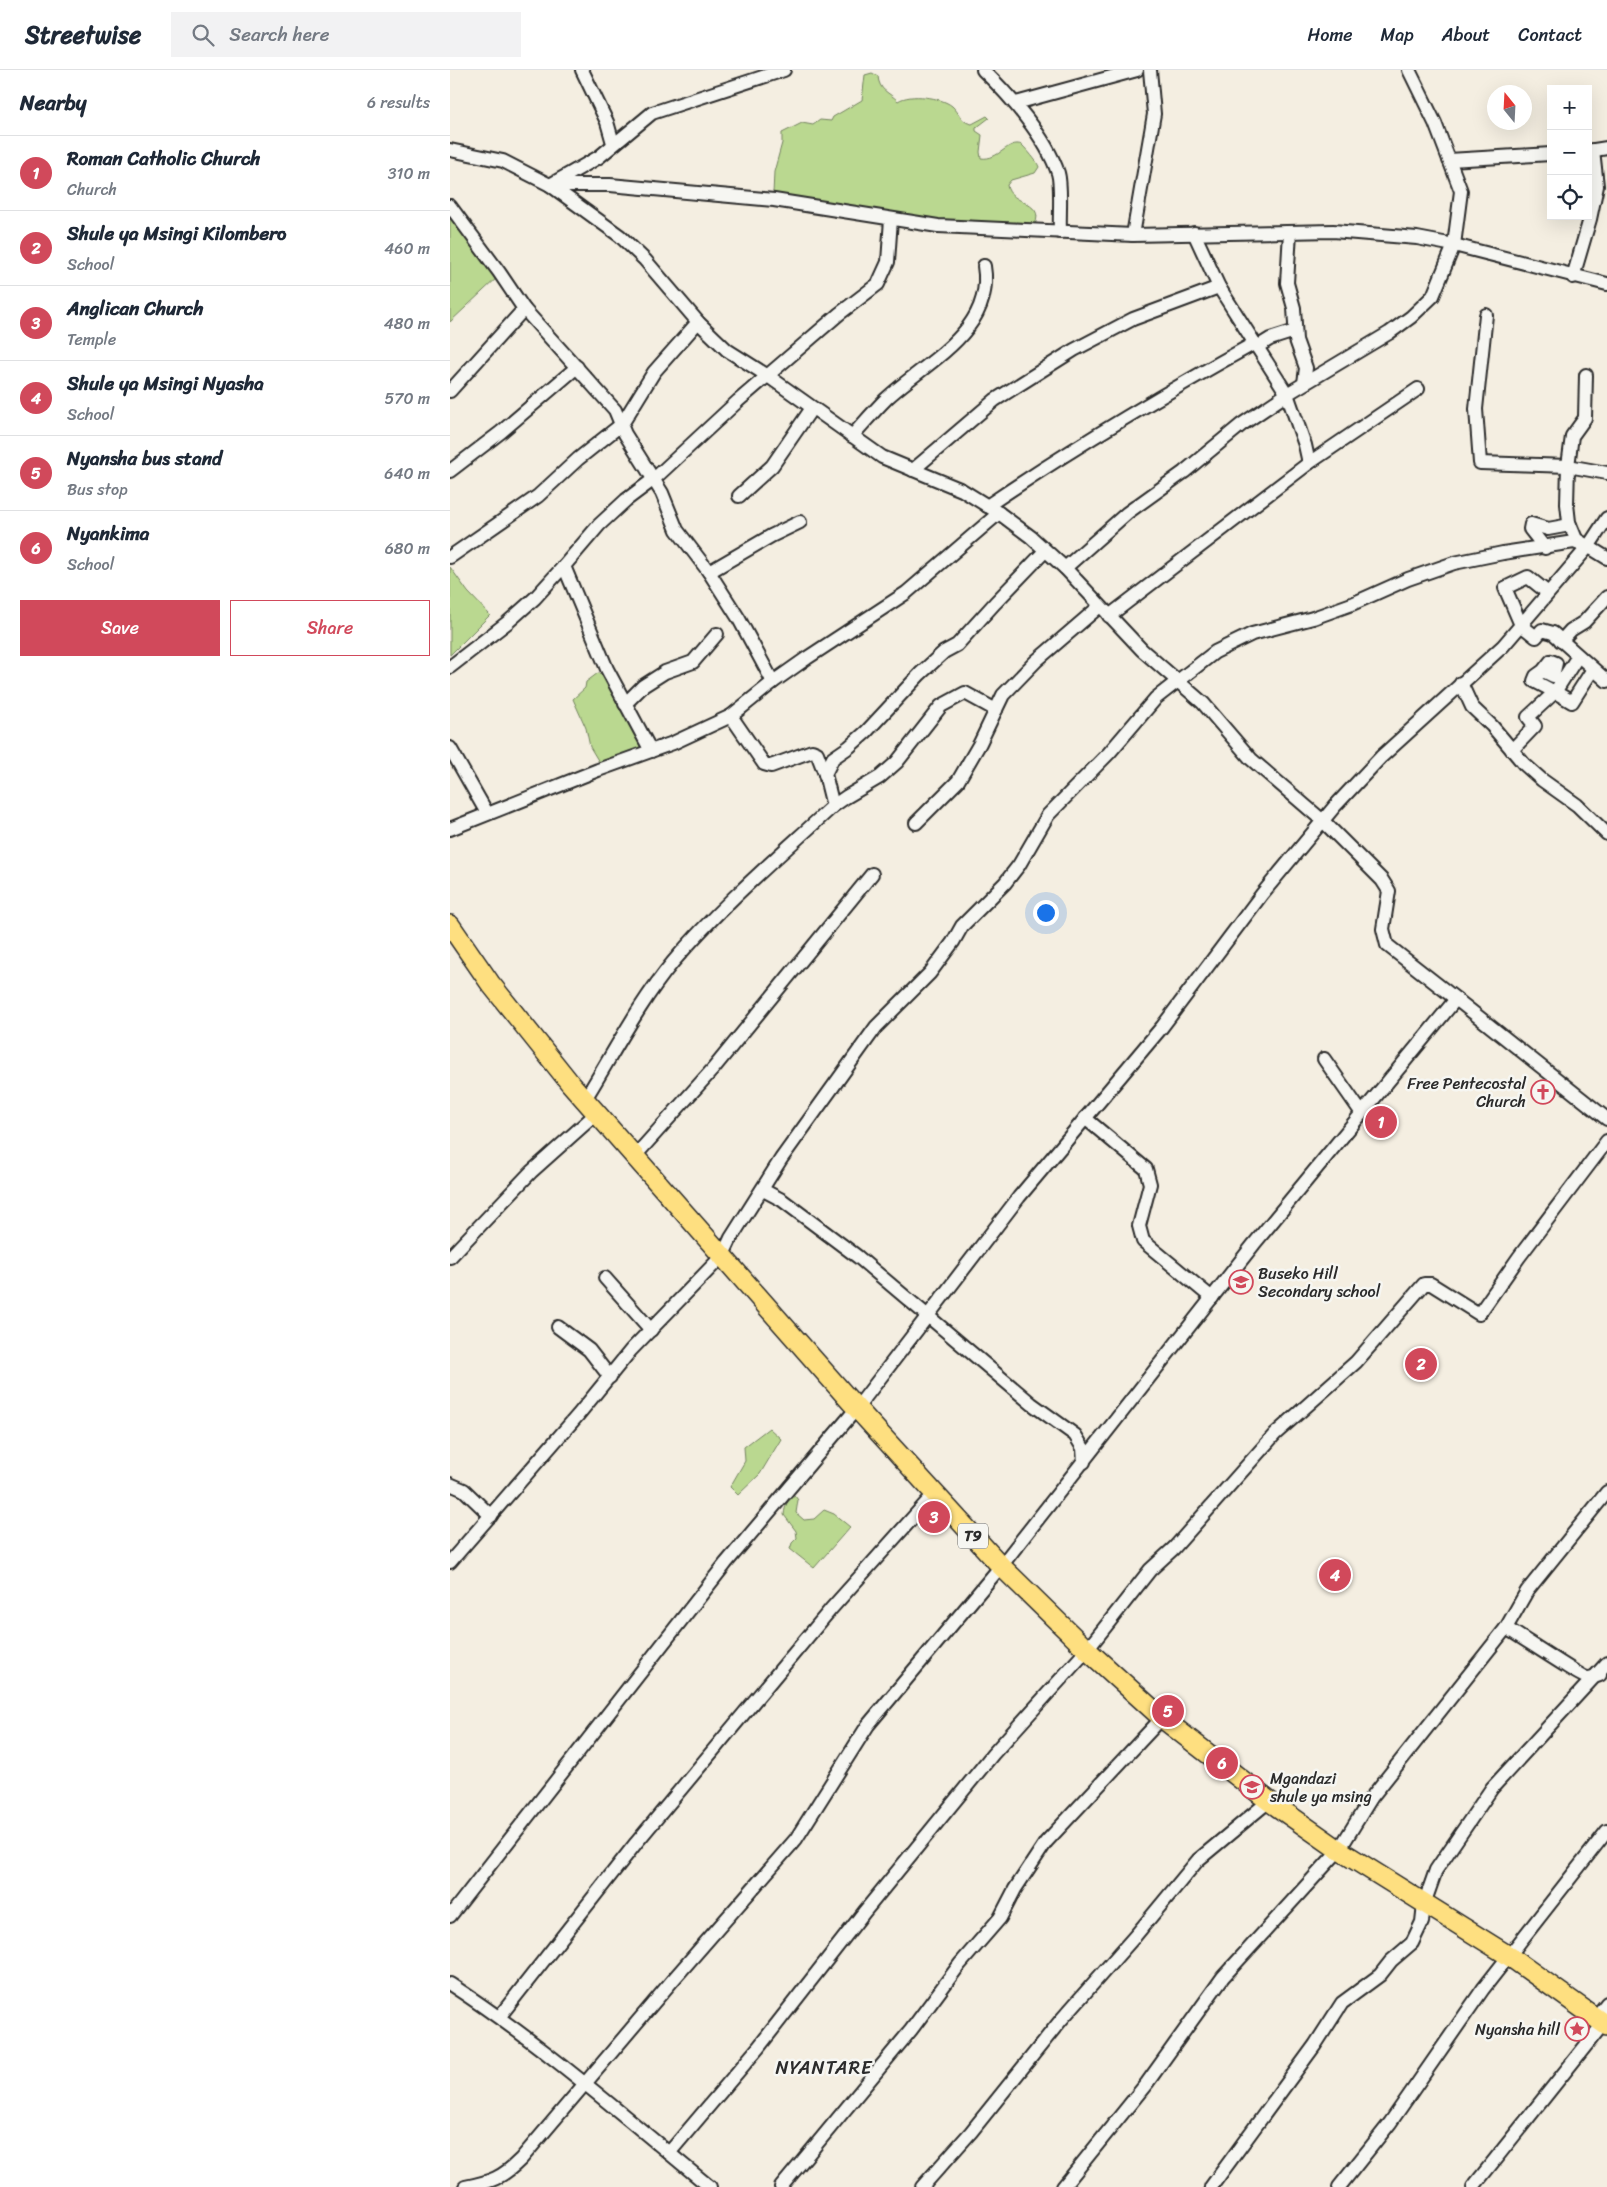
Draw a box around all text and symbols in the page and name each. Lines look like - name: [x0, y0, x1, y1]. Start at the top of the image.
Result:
- search box: [171, 12, 521, 57]
- text: Streetwise: [25, 14, 141, 56]
- text: Search here: [229, 18, 329, 51]
- text: Home: [1308, 19, 1353, 51]
- text: Map: [1381, 19, 1414, 51]
- text: About: [1442, 19, 1490, 51]
- text: Contact: [1518, 19, 1582, 51]
- icon: search: [189, 21, 217, 49]
- text: Nearby: [20, 84, 86, 122]
- north arrow: [1487, 85, 1532, 130]
- map controls: [1547, 85, 1592, 220]
- button: +: [1547, 85, 1592, 130]
- text: 6 results: [367, 88, 430, 117]
- button: −: [1547, 130, 1592, 175]
- text: Roman Catholic Church: [67, 142, 260, 175]
- text: 1: [33, 159, 39, 188]
- text: 310 m: [388, 159, 430, 188]
- text: Church: [67, 175, 117, 204]
- button: locate: [1547, 175, 1592, 220]
- text: Shule ya Msingi Kilombero: [67, 217, 286, 250]
- text: 2: [31, 234, 41, 263]
- text: 460 m: [384, 234, 430, 263]
- text: School: [67, 250, 114, 279]
- text: Anglican Church: [67, 292, 203, 325]
- text: 3: [32, 309, 40, 338]
- text: 480 m: [384, 309, 430, 338]
- text: Temple: [67, 325, 116, 354]
- text: Shule ya Msingi Nyasha: [67, 367, 264, 400]
- text: 4: [31, 384, 41, 413]
- text: 570 m: [385, 384, 430, 413]
- text: School: [67, 400, 114, 429]
- text: Nyansha bus stand: [67, 442, 222, 475]
- text: 5: [31, 459, 41, 488]
- text: 640 m: [384, 459, 430, 488]
- text: Bus stop: [67, 475, 128, 504]
- text: Nyankima: [67, 517, 149, 550]
- text: 6: [31, 534, 41, 563]
- text: 680 m: [385, 534, 430, 563]
- text: School: [67, 550, 114, 579]
- button: Save: [20, 600, 220, 656]
- button: Share: [230, 600, 430, 656]
- your location: [1033, 900, 1059, 926]
- place label: Free Pentecostal Church: [1407, 1069, 1526, 1116]
- church icon: Free Pentecostal Church: [1530, 1079, 1556, 1105]
- pin: 1: [1365, 1103, 1397, 1141]
- place label: Buseko Hill Secondary school: [1258, 1259, 1381, 1306]
- school or university icon: Buseko Hill Secondary school: [1228, 1269, 1254, 1295]
- pin: 2: [1405, 1345, 1437, 1383]
- pin: 3: [918, 1498, 950, 1536]
- road number: T9: [958, 1524, 988, 1548]
- pin: 4: [1319, 1556, 1351, 1594]
- pin: 5: [1152, 1692, 1184, 1730]
- pin: 6: [1206, 1744, 1238, 1782]
- place label: Mgandazi shule ya msing: [1269, 1764, 1372, 1811]
- school or university icon: Mgandazi shule ya msing: [1239, 1774, 1265, 1800]
- place label: Nyansha hill: [1475, 2015, 1560, 2044]
- place icon: Nyansha hill: [1564, 2016, 1590, 2042]
- district label: NYANTARE: [776, 2051, 873, 2084]

